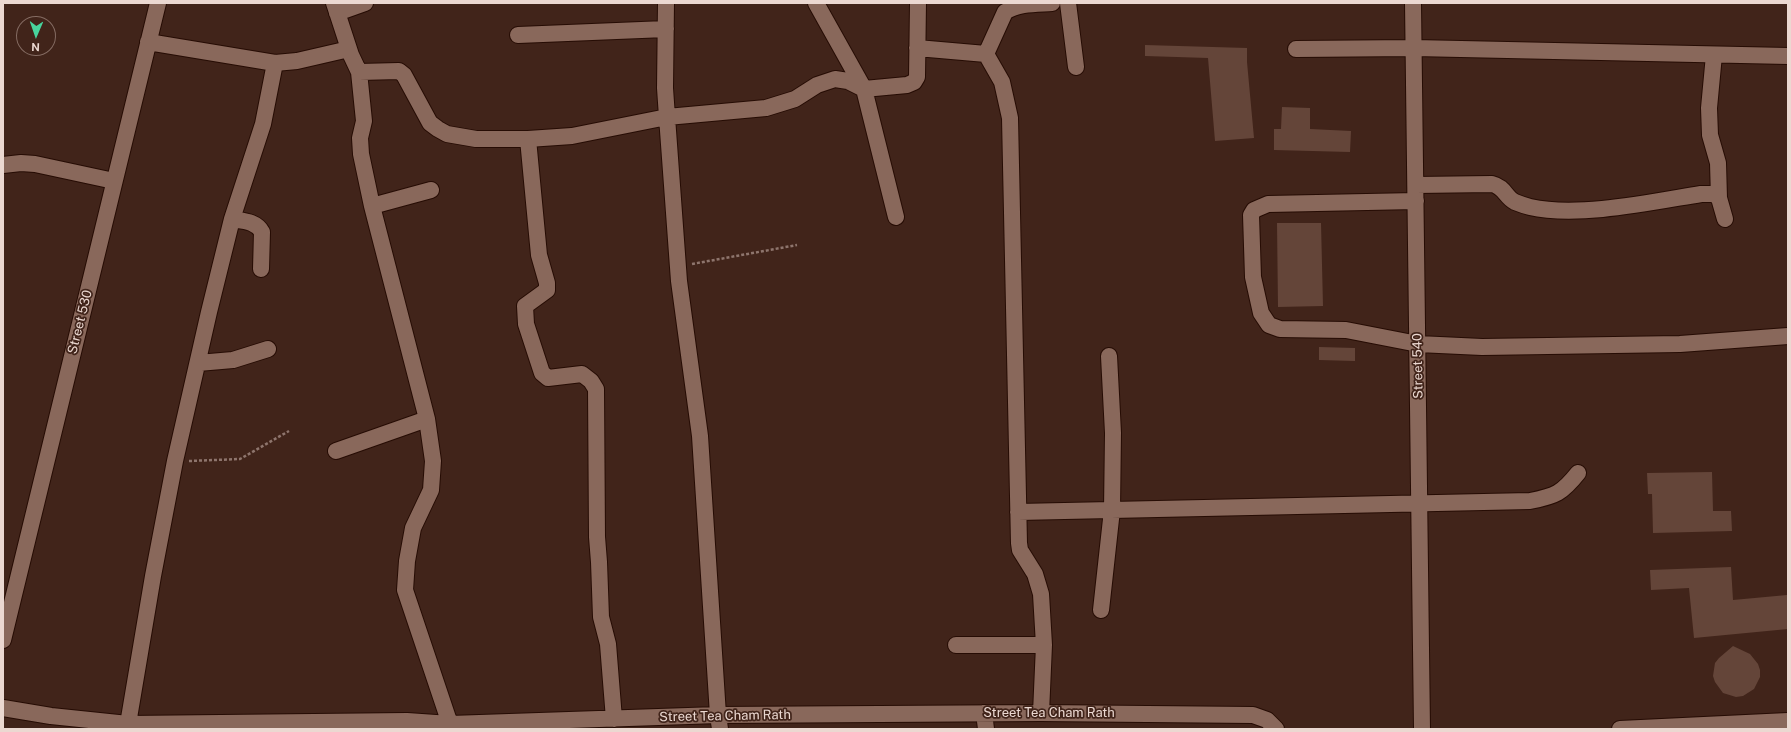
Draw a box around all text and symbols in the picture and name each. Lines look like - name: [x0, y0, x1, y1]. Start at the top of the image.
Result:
- north arrow: [16, 16, 56, 56]
- text: N: [31, 41, 40, 53]
- street label: Street 530: [65, 288, 95, 356]
- street label: Street 540: [1410, 333, 1426, 399]
- street label: Street Tea Cham Rath: [983, 705, 1115, 721]
- street label: Street Tea Cham Rath: [659, 707, 791, 725]

